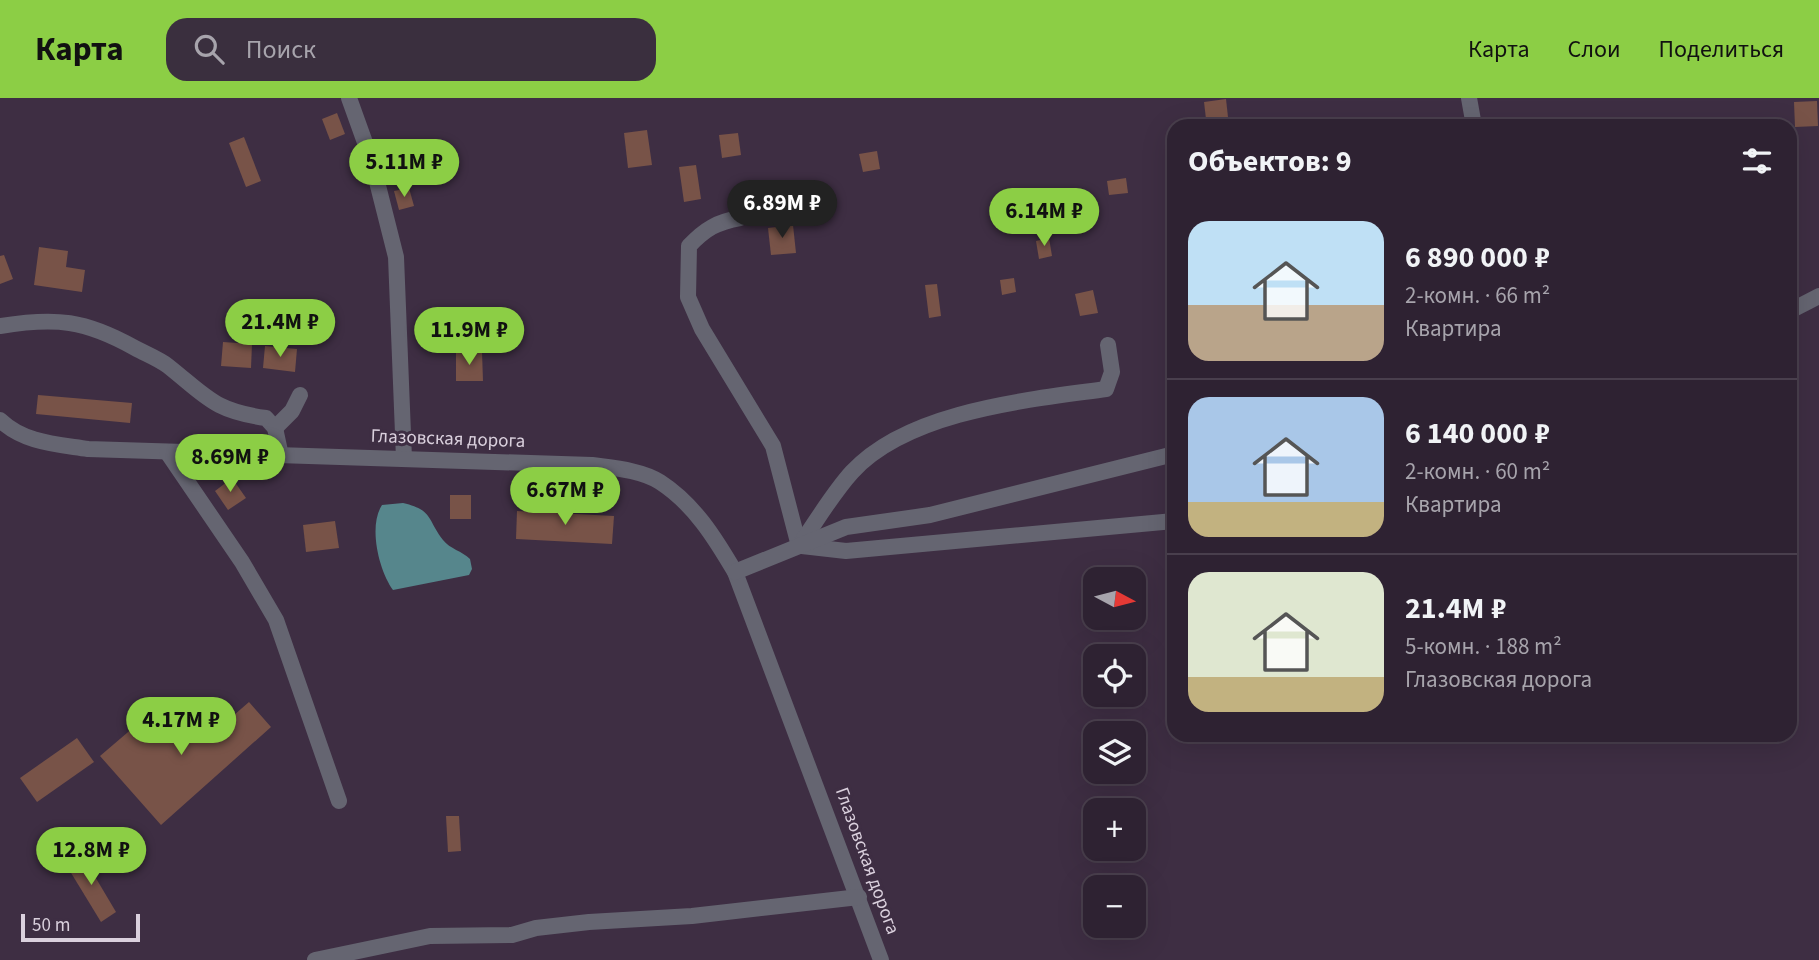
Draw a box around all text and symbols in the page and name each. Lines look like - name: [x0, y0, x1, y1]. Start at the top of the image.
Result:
- search box: [166, 18, 656, 81]
- text: Карта: [35, 26, 124, 73]
- icon: search: [190, 30, 228, 68]
- text: Поиск: [246, 31, 316, 68]
- text: Карта: [1468, 32, 1530, 67]
- text: Слои: [1568, 32, 1621, 67]
- text: Поделиться: [1659, 32, 1784, 67]
- pin: 5.11M ₽: [339, 140, 469, 199]
- text: Объектов: 9: [1188, 140, 1352, 183]
- icon: filters: [1738, 142, 1776, 180]
- text: 5.11M ₽: [365, 145, 443, 178]
- pin: 6.89M ₽: [717, 180, 847, 240]
- text: 6.89M ₽: [743, 186, 821, 219]
- pin: 6.14M ₽: [979, 188, 1109, 248]
- text: 6.14M ₽: [1005, 194, 1083, 227]
- text: 6 890 000 ₽: [1405, 236, 1550, 279]
- icon: home: [1244, 249, 1328, 333]
- text: 2-комн. · 66 m²: [1405, 279, 1550, 312]
- pin: 21.4M ₽: [215, 300, 345, 359]
- text: 21.4M ₽: [241, 305, 319, 338]
- pin: 11.9M ₽: [404, 308, 534, 367]
- text: Квартира: [1405, 312, 1502, 345]
- text: 11.9M ₽: [430, 313, 508, 346]
- text: 6 140 000 ₽: [1405, 412, 1550, 455]
- street label: Глазовская дорога: [370, 423, 526, 455]
- icon: home: [1244, 425, 1328, 509]
- pin: 8.69M ₽: [165, 434, 295, 494]
- text: 8.69M ₽: [191, 440, 269, 473]
- text: 2-комн. · 60 m²: [1405, 455, 1550, 488]
- pin: 6.67M ₽: [500, 468, 630, 527]
- text: 6.67M ₽: [526, 473, 604, 506]
- text: Квартира: [1405, 488, 1502, 521]
- north arrow: [1083, 567, 1146, 630]
- map controls: [1083, 567, 1146, 938]
- text: 21.4M ₽: [1405, 587, 1506, 630]
- icon: home: [1244, 600, 1328, 684]
- text: 5-комн. · 188 m²: [1405, 630, 1562, 663]
- button: locate: [1083, 644, 1146, 707]
- text: Глазовская дорога: [1405, 663, 1592, 696]
- pin: 4.17M ₽: [116, 698, 246, 757]
- text: 4.17M ₽: [142, 703, 220, 736]
- button: layers: [1083, 721, 1146, 784]
- street label: Глазовская дорога: [828, 784, 906, 938]
- button: +: [1083, 798, 1146, 861]
- pin: 12.8M ₽: [26, 828, 156, 887]
- text: 12.8M ₽: [52, 833, 130, 866]
- button: −: [1083, 875, 1146, 938]
- scale bar: [21, 911, 140, 943]
- text: 50 m: [32, 912, 70, 939]

